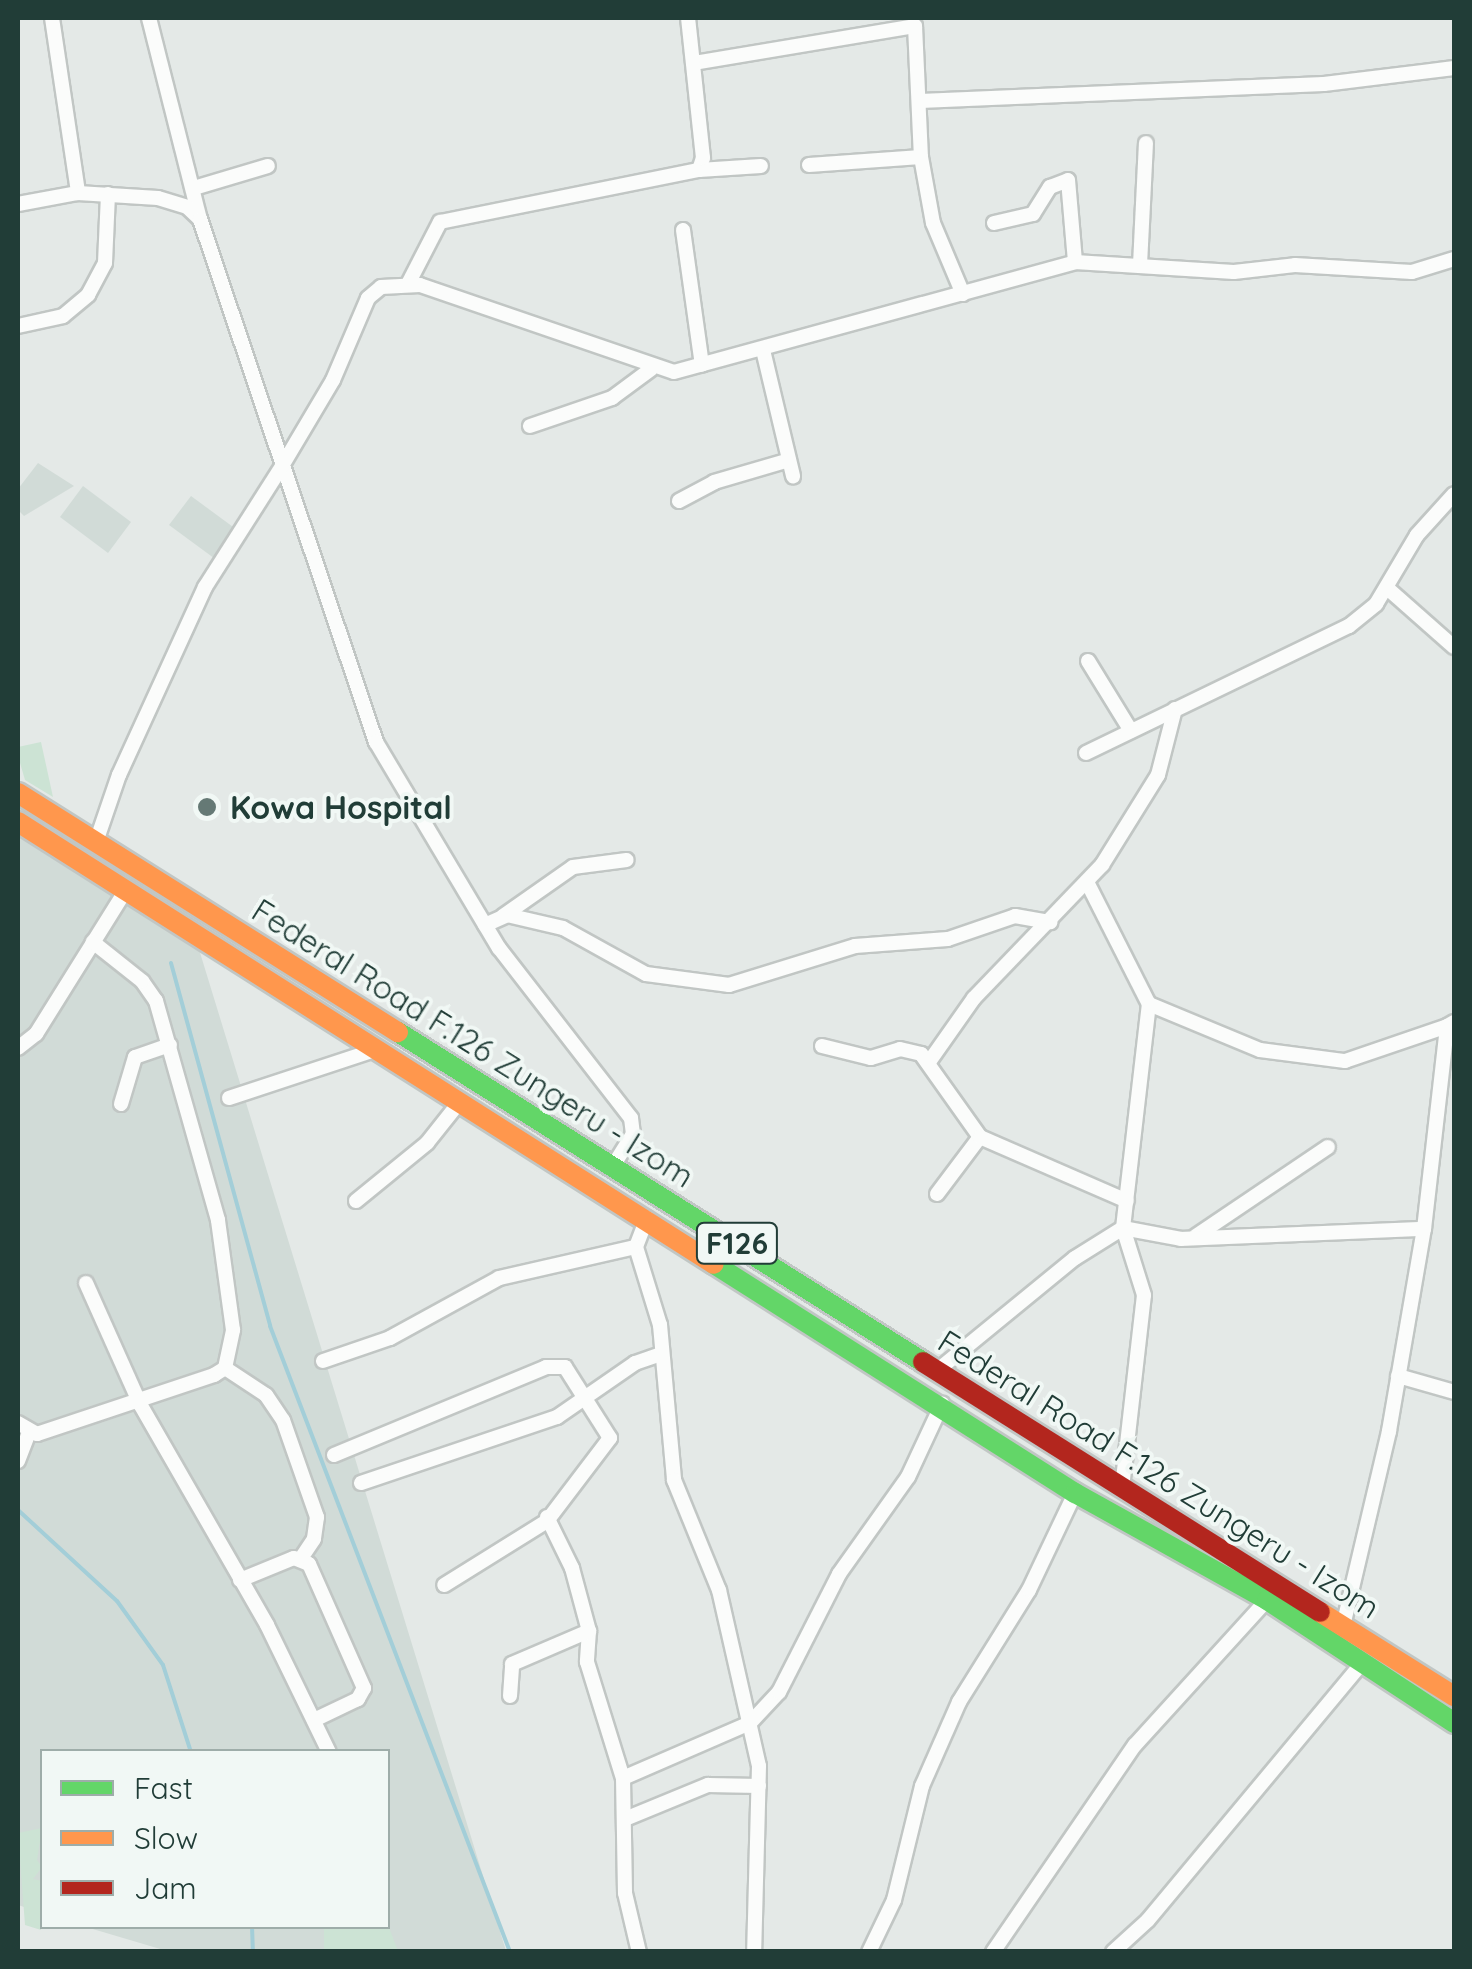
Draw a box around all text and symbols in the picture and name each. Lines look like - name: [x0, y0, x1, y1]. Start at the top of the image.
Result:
- place label: Kowa Hospital: [230, 788, 452, 826]
- marker: Kowa Hospital: [194, 794, 220, 820]
- street label: Federal Road F.126 Zungeru - Izom: [245, 891, 701, 1195]
- road number: F126: [694, 1218, 780, 1268]
- street label: Federal Road F.126 Zungeru - Izom: [931, 1322, 1387, 1626]
- legend: [40, 1749, 390, 1929]
- text: Fast: [134, 1769, 193, 1807]
- text: Slow: [134, 1819, 198, 1857]
- text: Jam: [134, 1869, 197, 1907]

